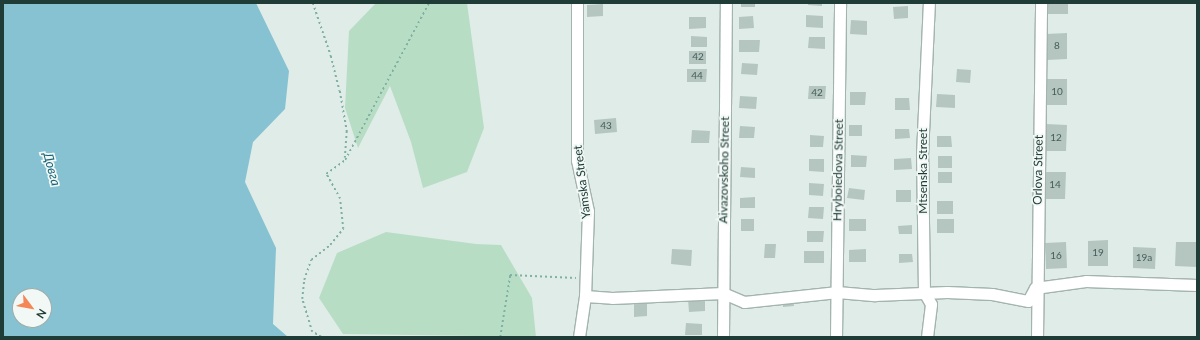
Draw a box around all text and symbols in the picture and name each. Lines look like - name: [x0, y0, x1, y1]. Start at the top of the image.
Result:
- house number: 8: [1054, 40, 1060, 52]
- house number: 42: [692, 51, 704, 63]
- house number: 44: [691, 70, 703, 82]
- house number: 10: [1051, 86, 1063, 98]
- house number: 42: [811, 87, 823, 99]
- street label: Aivazovskoho Street: [716, 116, 732, 224]
- street label: Hryboiedova Street: [830, 119, 846, 221]
- house number: 43: [600, 120, 612, 132]
- street label: Mtsenska Street: [916, 128, 930, 214]
- house number: 12: [1050, 132, 1062, 144]
- street label: Orlova Street: [1030, 135, 1046, 205]
- street label: Yamska Street: [570, 144, 594, 220]
- water label: Довга: [40, 151, 64, 187]
- house number: 14: [1049, 179, 1061, 191]
- house number: 19: [1092, 247, 1104, 259]
- house number: 16: [1050, 250, 1062, 262]
- house number: 19а: [1136, 252, 1152, 264]
- north arrow: [12, 288, 52, 328]
- text: N: [34, 307, 50, 321]

